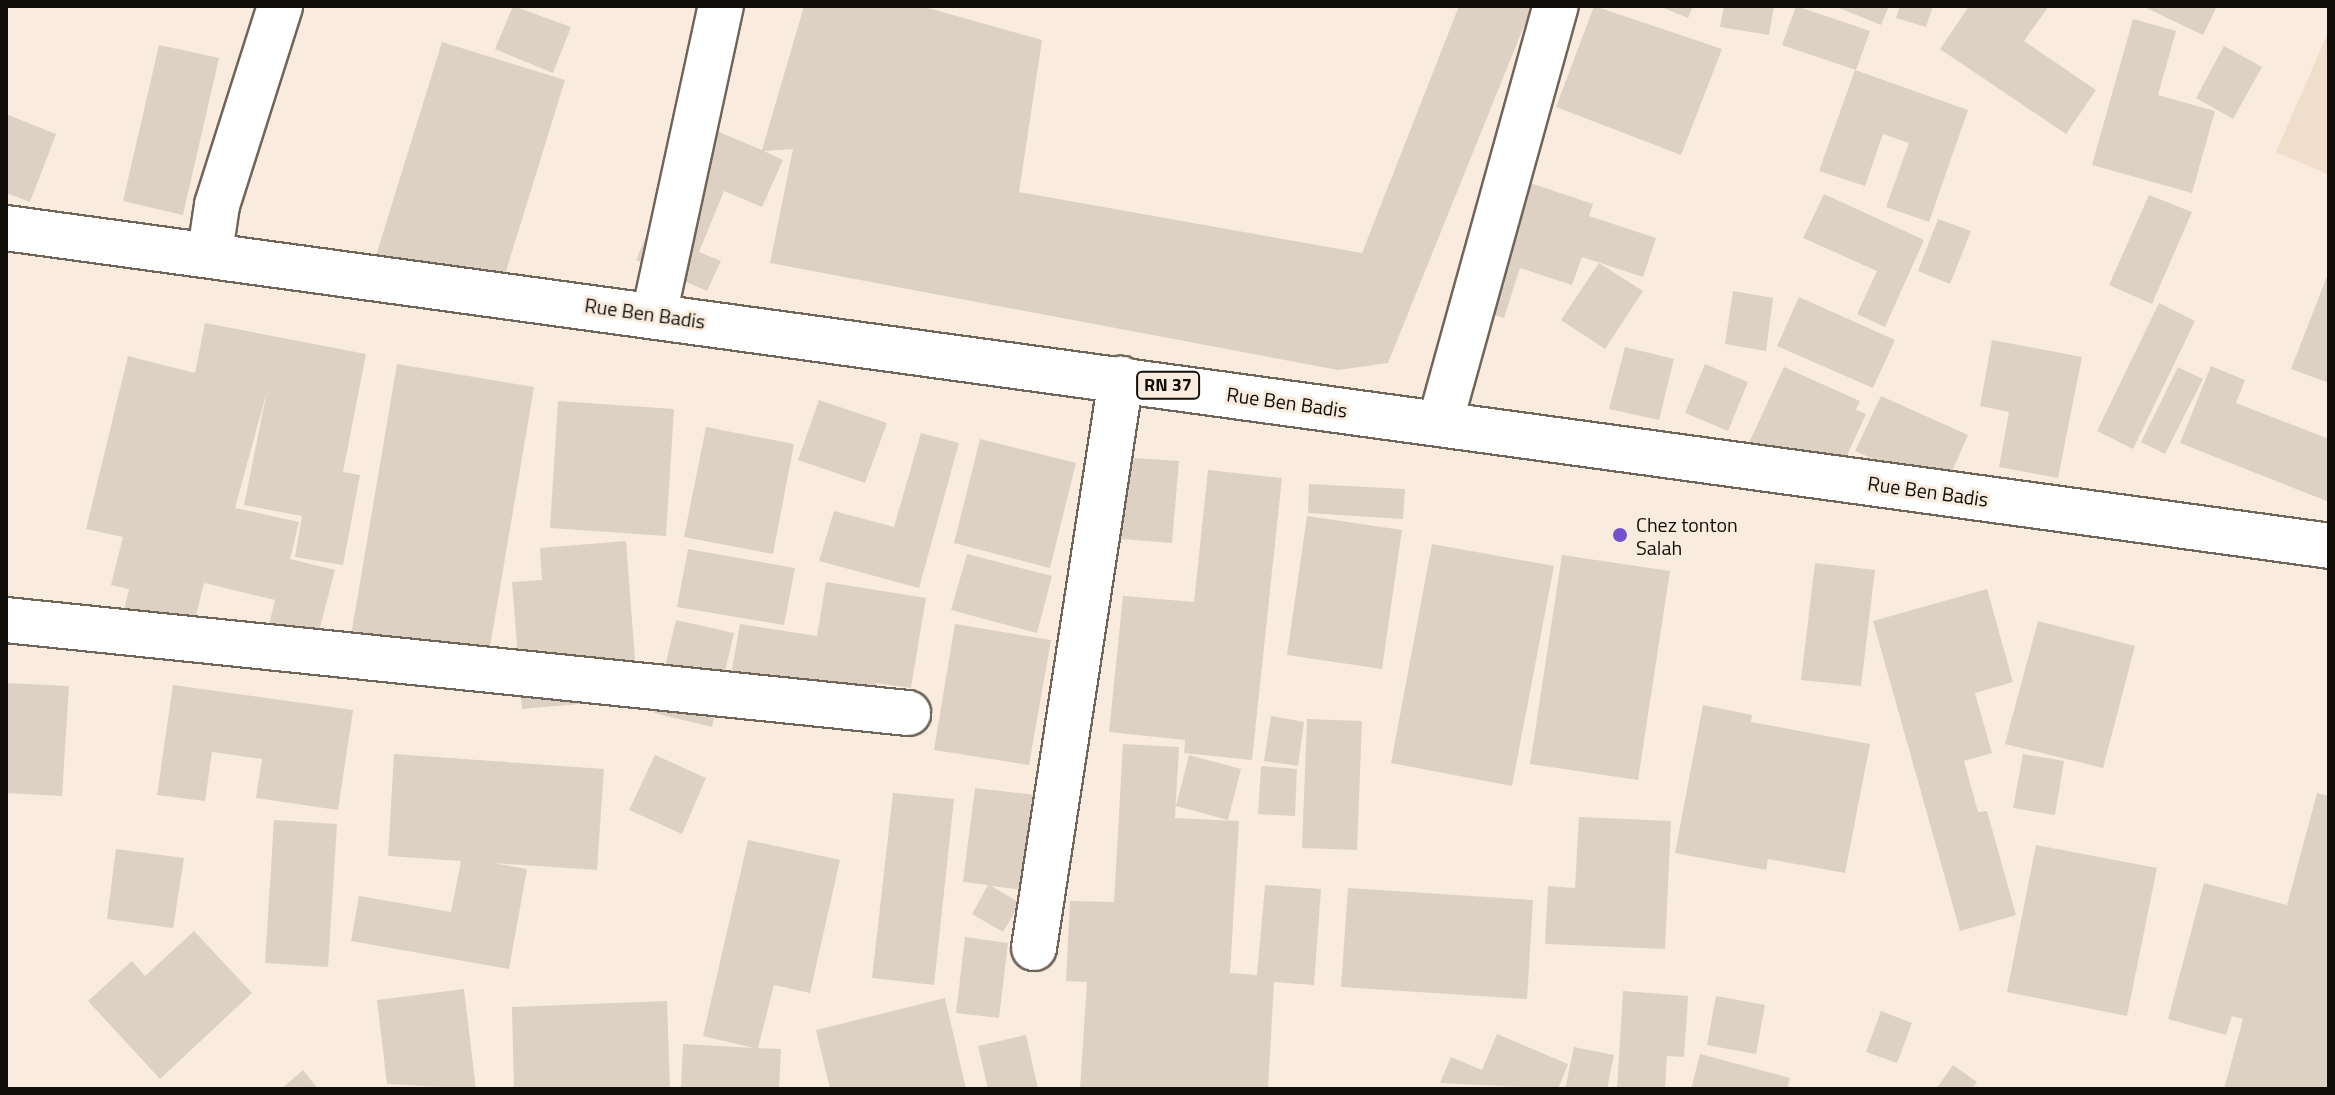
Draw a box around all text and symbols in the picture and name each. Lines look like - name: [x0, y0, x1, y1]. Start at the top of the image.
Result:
- street label: Rue Ben Badis: [583, 293, 707, 333]
- road number: RN 37: [1136, 371, 1200, 399]
- street label: Rue Ben Badis: [1225, 382, 1349, 422]
- street label: Rue Ben Badis: [1866, 471, 1990, 511]
- place label: Chez tonton Salah: [1636, 512, 1738, 559]
- marker: Chez tonton Salah: [1611, 526, 1629, 544]

